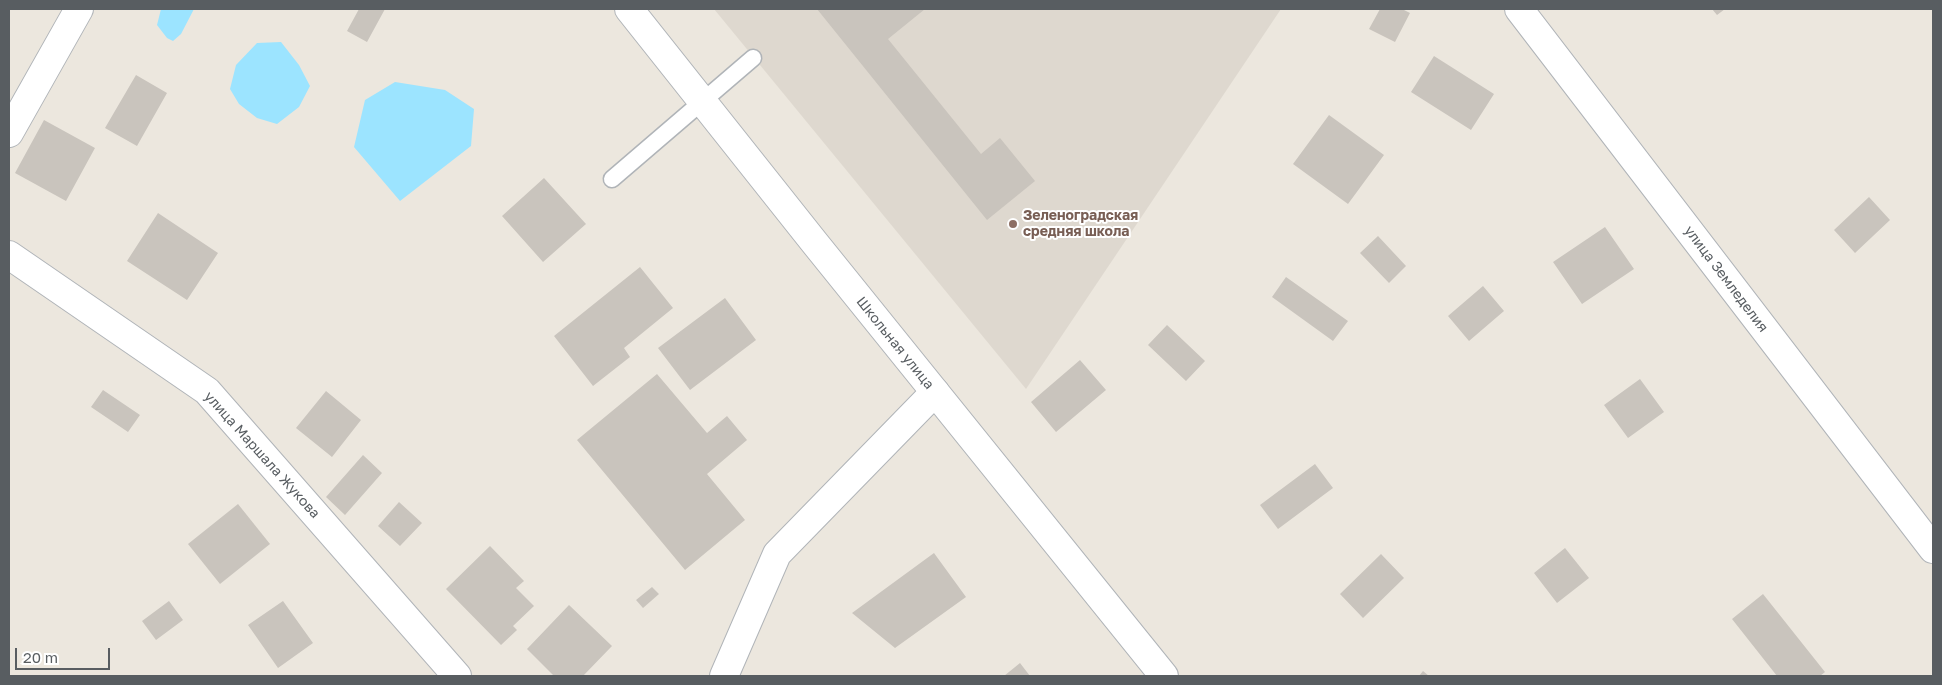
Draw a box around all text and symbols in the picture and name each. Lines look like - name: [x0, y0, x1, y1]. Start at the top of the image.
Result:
- place label: Зеленоградская средняя школа: [1023, 208, 1138, 240]
- marker: Зеленоградская средняя школа: [1007, 218, 1019, 230]
- street label: улица Земледелия: [1680, 222, 1772, 336]
- street label: Школьная улица: [853, 293, 937, 393]
- street label: улица Маршала Жукова: [201, 388, 323, 522]
- scale bar: [18, 638, 112, 670]
- text: 20 m: [23, 648, 58, 666]

